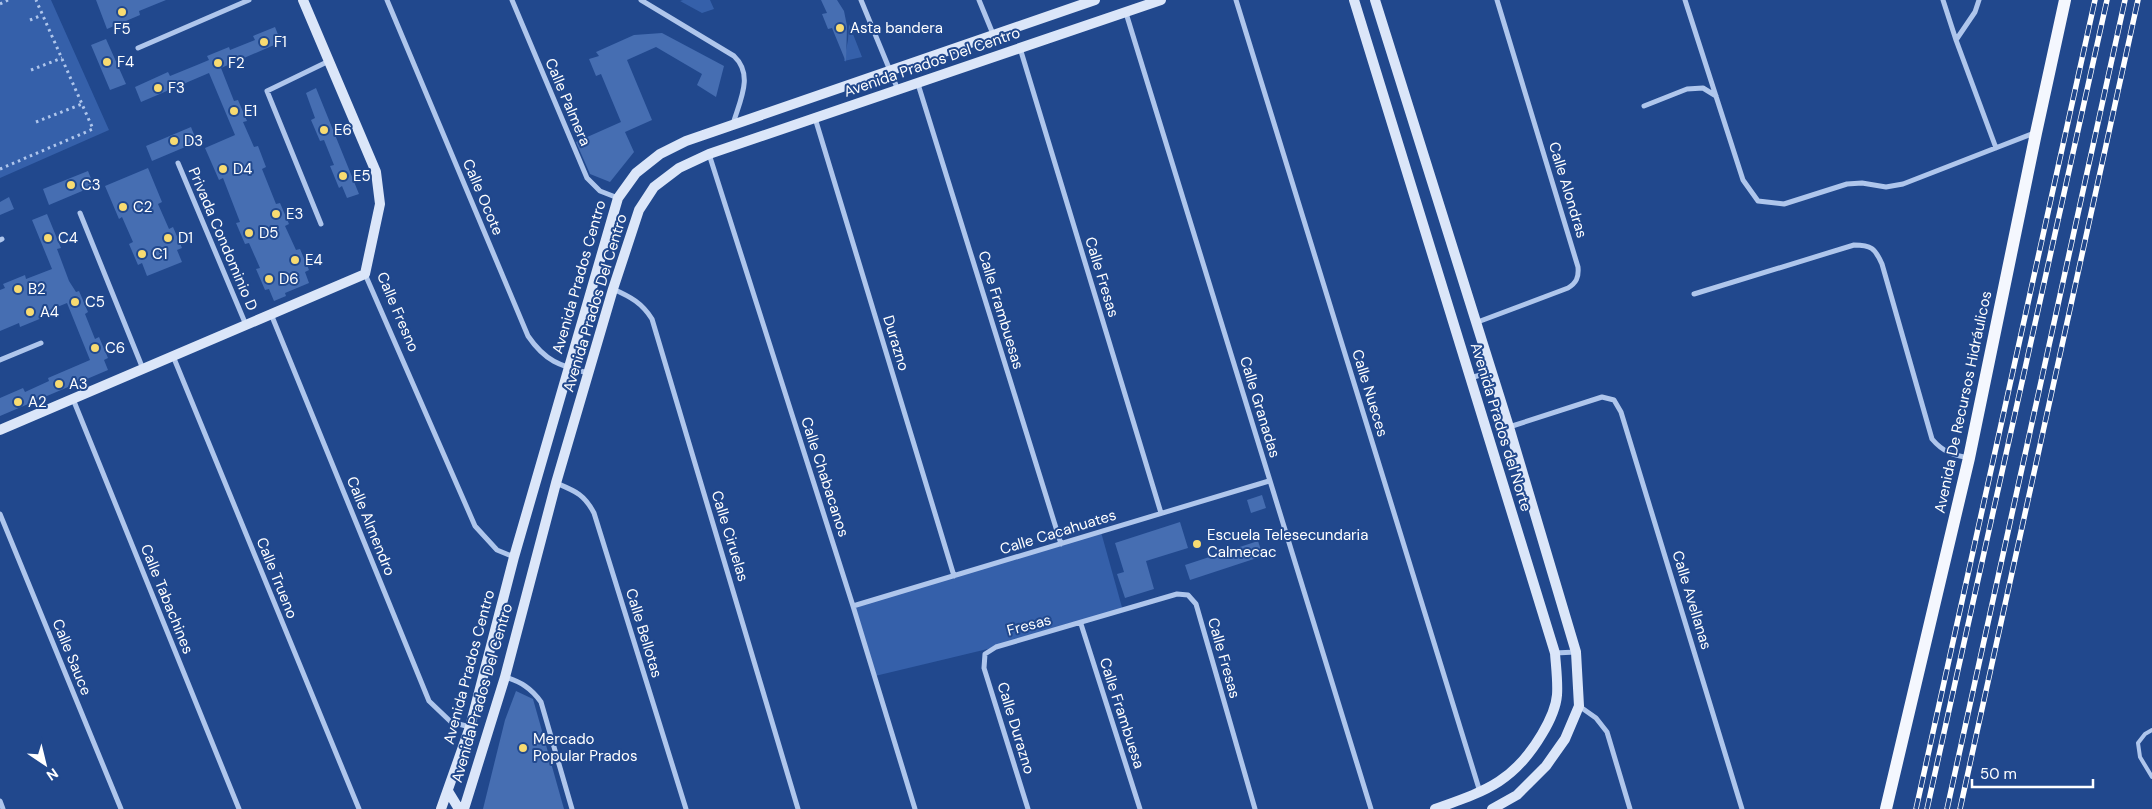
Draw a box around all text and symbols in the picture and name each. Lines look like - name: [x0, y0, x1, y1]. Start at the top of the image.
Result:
- marker: F5: [116, 6, 128, 18]
- place label: Asta bandera: [850, 18, 943, 38]
- place label: F5: [113, 19, 131, 39]
- marker: Asta bandera: [834, 22, 846, 34]
- street label: Avenida Prados Del Centro: [841, 22, 1023, 102]
- place label: F1: [274, 32, 287, 52]
- marker: F1: [258, 36, 270, 48]
- place label: F4: [117, 52, 134, 72]
- place label: F2: [228, 53, 245, 73]
- street label: Calle Palmera: [541, 55, 595, 149]
- marker: F4: [101, 56, 113, 68]
- marker: F2: [212, 57, 224, 69]
- place label: F3: [168, 78, 185, 98]
- marker: F3: [152, 82, 164, 94]
- place label: E1: [244, 101, 257, 121]
- marker: E1: [228, 105, 240, 117]
- place label: E6: [334, 120, 352, 140]
- marker: E6: [318, 124, 330, 136]
- place label: D3: [184, 131, 203, 151]
- marker: D3: [168, 135, 180, 147]
- street label: Calle Alondras: [1544, 139, 1592, 241]
- street label: Calle Ocote: [458, 156, 508, 238]
- place label: D4: [233, 159, 252, 179]
- marker: D4: [217, 163, 229, 175]
- street label: Privada Condominio D: [184, 164, 262, 314]
- place label: E5: [353, 166, 371, 186]
- marker: E5: [337, 170, 349, 182]
- place label: C3: [81, 175, 101, 195]
- marker: C3: [65, 179, 77, 191]
- place label: C2: [133, 197, 152, 217]
- street label: Avenida Prados Centro: [547, 198, 611, 356]
- marker: C2: [117, 201, 129, 213]
- place label: E3: [286, 204, 303, 224]
- marker: E3: [270, 208, 282, 220]
- street label: Avenida Prados Del Centro: [558, 211, 632, 395]
- place label: D5: [259, 223, 278, 243]
- marker: D5: [243, 227, 255, 239]
- place label: C4: [58, 228, 78, 248]
- place label: D1: [178, 228, 193, 248]
- marker: C4: [42, 232, 54, 244]
- marker: D1: [162, 232, 174, 244]
- street label: Calle Fresas: [1080, 234, 1124, 320]
- place label: C1: [152, 244, 167, 264]
- marker: C1: [136, 248, 148, 260]
- street label: Calle Frambuesas: [973, 248, 1029, 372]
- place label: E4: [305, 250, 323, 270]
- marker: E4: [289, 254, 301, 266]
- place label: D6: [279, 269, 299, 289]
- street label: Calle Fresno: [372, 269, 424, 355]
- marker: D6: [263, 273, 275, 285]
- place label: B2: [28, 279, 46, 299]
- marker: B2: [12, 283, 24, 295]
- street label: Avenida De Recursos Hidráulicos: [1930, 289, 1996, 515]
- place label: C5: [85, 292, 105, 312]
- marker: C5: [69, 296, 81, 308]
- place label: A4: [40, 302, 59, 322]
- marker: A4: [24, 306, 36, 318]
- street label: Durazno: [878, 313, 914, 373]
- place label: C6: [105, 338, 125, 358]
- street label: Avenida Prados del Norte: [1466, 340, 1536, 514]
- marker: C6: [89, 342, 101, 354]
- street label: Calle Nueces: [1347, 347, 1393, 439]
- street label: Calle Granadas: [1235, 354, 1285, 460]
- place label: A3: [69, 374, 88, 394]
- marker: A3: [53, 378, 65, 390]
- place label: A2: [28, 392, 47, 412]
- marker: A2: [12, 396, 24, 408]
- street label: Calle Chabacanos: [796, 414, 854, 540]
- street label: Calle Almendro: [342, 473, 400, 579]
- street label: Calle Ciruelas: [707, 488, 753, 584]
- street label: Calle Cacahuates: [997, 505, 1119, 559]
- place label: Escuela Telesecundaria Calmecac: [1207, 525, 1368, 562]
- street label: Calle Trueno: [252, 534, 302, 622]
- marker: Escuela Telesecundaria Calmecac: [1191, 538, 1203, 550]
- street label: Calle Tabachines: [136, 541, 198, 657]
- street label: Calle Avellanas: [1667, 548, 1717, 652]
- street label: Calle Bellotas: [621, 586, 667, 680]
- street label: Avenida Prados Centro: [439, 587, 499, 746]
- street label: Avenida Prados Del Centro: [447, 601, 517, 785]
- street label: Fresas: [1005, 610, 1053, 640]
- street label: Calle Fresas: [1203, 615, 1245, 701]
- street label: Calle Sauce: [48, 616, 96, 698]
- street label: Calle Frambuesa: [1095, 655, 1149, 771]
- street label: Calle Durazno: [993, 680, 1039, 776]
- place label: Mercado Popular Prados: [533, 729, 637, 766]
- north arrow: [20, 739, 70, 789]
- marker: Mercado Popular Prados: [517, 742, 529, 754]
- scale bar: [1972, 756, 2093, 788]
- text: N: [43, 764, 62, 785]
- text: 50 m: [1980, 764, 2017, 784]

